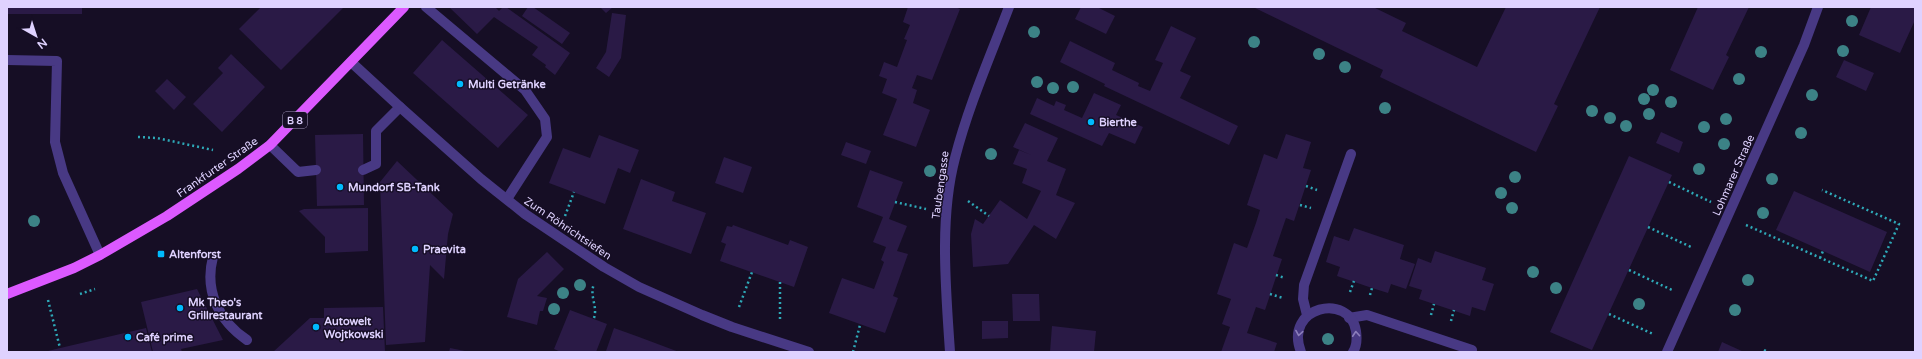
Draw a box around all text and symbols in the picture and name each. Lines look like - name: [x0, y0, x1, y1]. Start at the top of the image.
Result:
- north arrow: [16, 16, 56, 56]
- text: N: [34, 36, 50, 51]
- place label: Multi Getränke: [468, 78, 546, 91]
- marker: Multi Getränke: [455, 79, 465, 89]
- road number: B 8: [283, 112, 307, 128]
- place label: Bierthe: [1099, 116, 1138, 129]
- marker: Bierthe: [1086, 117, 1096, 127]
- street label: Lohmarer Straße: [1710, 133, 1757, 218]
- street label: Frankfurter Straße: [174, 135, 260, 200]
- street label: Taubengasse: [929, 150, 952, 220]
- place label: Mundorf SB-Tank: [348, 181, 440, 194]
- marker: Mundorf SB-Tank: [335, 182, 345, 192]
- street label: Zum Röhrichtsiefen: [522, 194, 614, 262]
- place label: Praevita: [423, 243, 466, 256]
- marker: Praevita: [410, 244, 420, 254]
- place label: Altenforst: [169, 248, 222, 261]
- marker: Altenforst: [156, 249, 166, 259]
- place label: Mk Theo's Grillrestaurant: [188, 296, 263, 322]
- marker: Mk Theo's Grillrestaurant: [175, 303, 185, 313]
- place label: Autowelt Wojtkowski: [324, 315, 384, 342]
- marker: Autowelt Wojtkowski: [311, 322, 321, 332]
- one-way arrow: [1295, 330, 1304, 337]
- place label: Café prime: [136, 331, 194, 345]
- one-way arrow: [1351, 331, 1360, 337]
- marker: Café prime: [123, 332, 133, 342]

